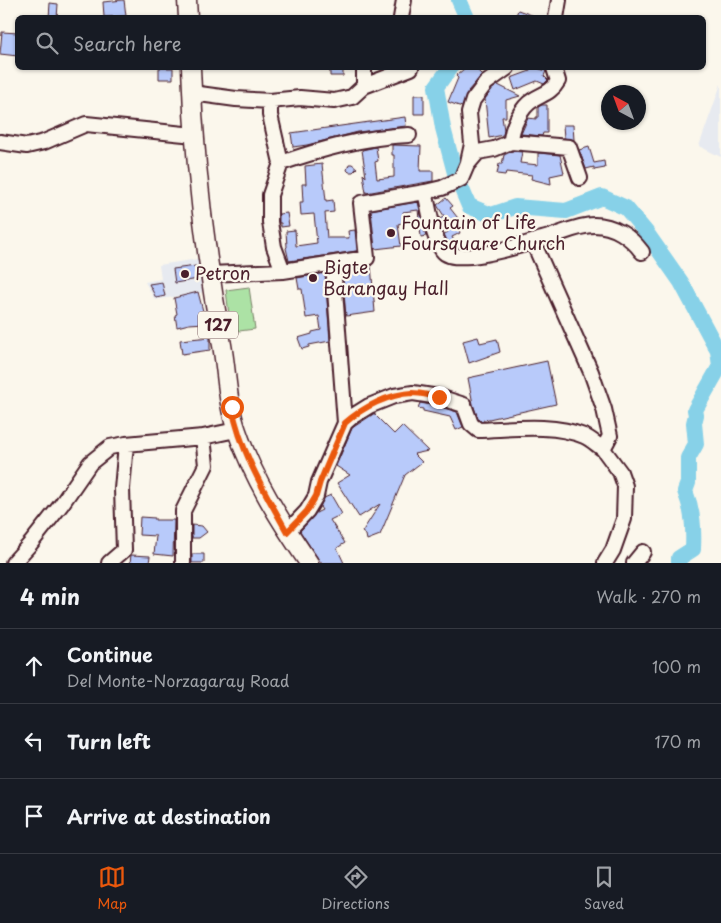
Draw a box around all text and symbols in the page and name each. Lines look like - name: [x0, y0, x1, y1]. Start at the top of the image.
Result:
- search box: [15, 15, 706, 70]
- icon: search: [33, 29, 61, 57]
- text: Search here: [73, 29, 182, 57]
- north arrow: [601, 85, 646, 130]
- place label: Fountain of Life Foursquare Church: [401, 208, 565, 256]
- marker: Fountain of Life Foursquare Church: [385, 227, 397, 239]
- place label: Bigte Barangay Hall: [323, 253, 449, 301]
- place label: Petron: [195, 259, 251, 286]
- marker: Petron: [179, 268, 191, 280]
- marker: Bigte Barangay Hall: [307, 272, 319, 284]
- road number: 127: [198, 312, 238, 338]
- route end: [428, 386, 451, 409]
- route start: [221, 396, 244, 419]
- text: 4 min: [20, 580, 80, 612]
- text: Walk · 270 m: [597, 584, 701, 608]
- text: Continue: [67, 640, 153, 668]
- icon: ahead: [20, 652, 48, 680]
- text: 100 m: [652, 654, 701, 678]
- text: Del Monte-Norzagaray Road: [67, 668, 289, 692]
- icon: left: [20, 727, 48, 755]
- text: Turn left: [67, 727, 151, 755]
- text: 170 m: [655, 729, 701, 753]
- icon: arrive: [20, 802, 48, 830]
- text: Arrive at destination: [67, 802, 271, 830]
- tab: Map: [97, 863, 127, 914]
- tab: Directions: [322, 863, 390, 914]
- tab: Saved: [584, 863, 624, 914]

